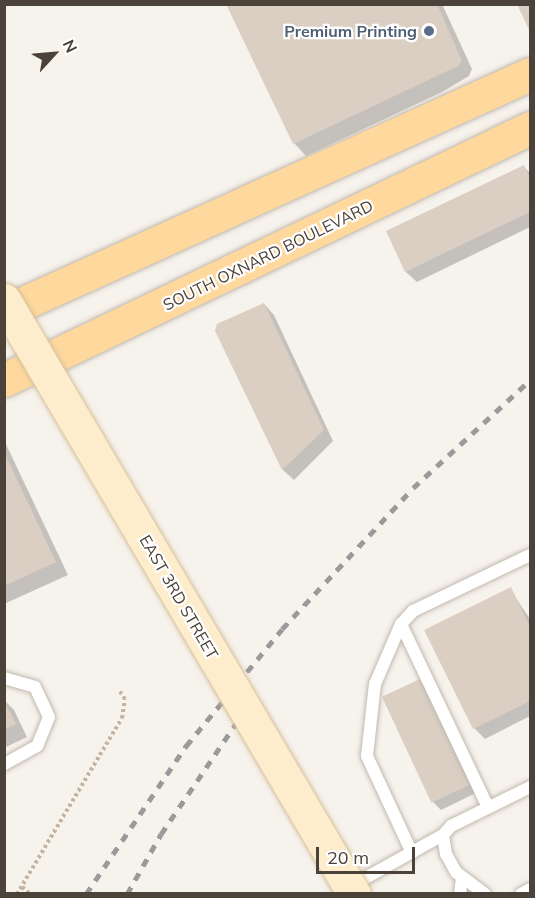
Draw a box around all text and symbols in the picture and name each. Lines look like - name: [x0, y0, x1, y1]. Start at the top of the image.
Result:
- place label: Premium Printing: [284, 21, 417, 41]
- north arrow: [24, 24, 84, 84]
- marker: Premium Printing: [422, 24, 436, 38]
- text: N: [59, 36, 82, 56]
- street label: SOUTH OXNARD BOULEVARD: [160, 196, 376, 314]
- street label: EAST 3RD STREET: [136, 532, 222, 662]
- scale bar: [319, 835, 418, 873]
- text: 20 m: [327, 846, 369, 869]

